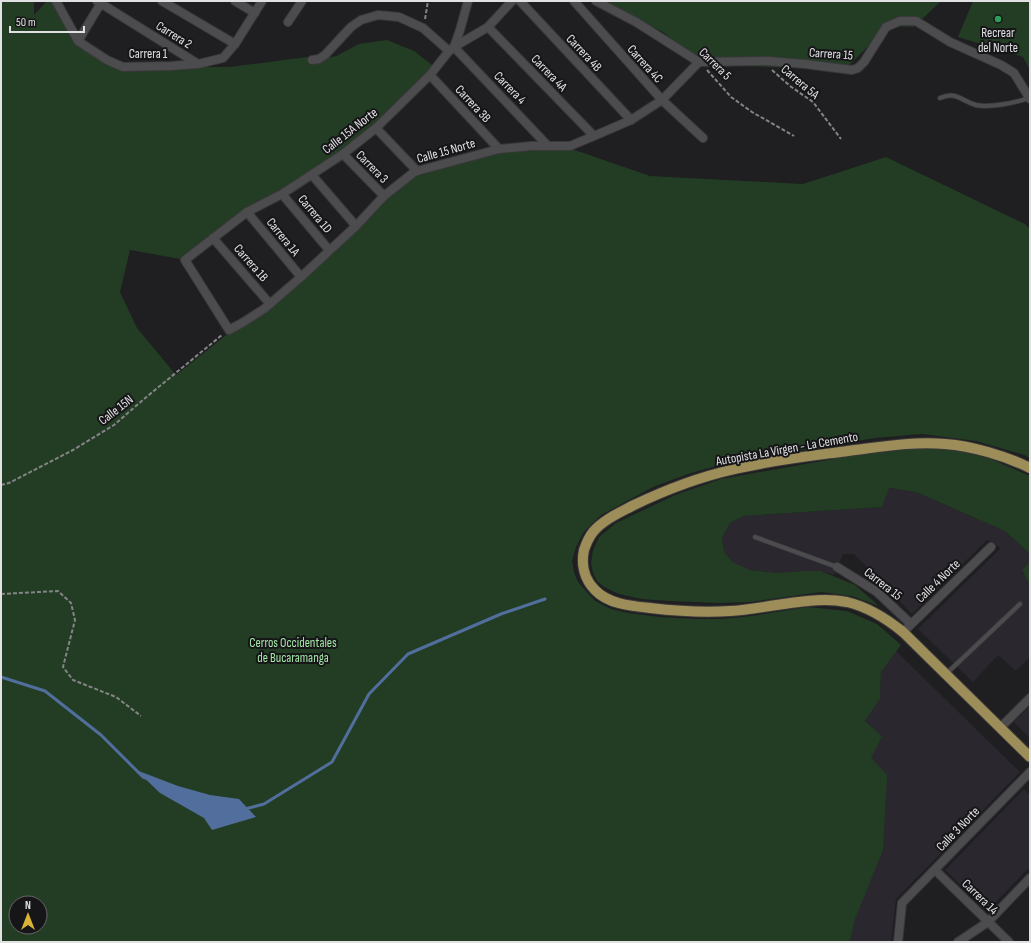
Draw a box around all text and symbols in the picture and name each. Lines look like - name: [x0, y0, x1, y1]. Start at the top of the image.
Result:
- scale bar: [10, 8, 84, 34]
- marker: Recrear del Norte: [993, 14, 1003, 24]
- text: 50 m: [16, 15, 36, 30]
- street label: Carrera 2: [153, 18, 195, 52]
- place label: Recrear del Norte: [978, 25, 1018, 56]
- street label: Carrera 4B: [563, 31, 605, 75]
- street label: Carrera 4C: [624, 42, 666, 86]
- street label: Carrera 5: [695, 44, 735, 84]
- street label: Carrera 15: [809, 44, 853, 64]
- street label: Carrera 1: [129, 46, 168, 62]
- street label: Carrera 4A: [528, 51, 571, 95]
- street label: Carrera 5A: [778, 61, 823, 103]
- street label: Carrera 4: [490, 68, 530, 108]
- street label: Carrera 3B: [452, 82, 494, 126]
- street label: Calle 15A Norte: [319, 104, 381, 158]
- street label: Calle 15 Norte: [415, 135, 477, 167]
- street label: Carrera 3: [352, 147, 392, 187]
- street label: Carrera 1D: [294, 192, 336, 236]
- street label: Carrera 1A: [263, 215, 303, 260]
- street label: Carrera 1B: [230, 241, 272, 285]
- street label: Calle 15N: [95, 391, 137, 429]
- street label: Autopista La Virgen - La Cemento: [714, 429, 859, 470]
- street label: Calle 4 Norte: [912, 556, 964, 606]
- street label: Carrera 15: [861, 564, 905, 604]
- park label: Cerros Occidentales de Bucaramanga: [249, 635, 337, 666]
- street label: Calle 3 Norte: [933, 803, 983, 855]
- street label: Carrera 14: [959, 876, 1002, 918]
- north arrow: [8, 895, 48, 935]
- text: N: [25, 899, 31, 912]

